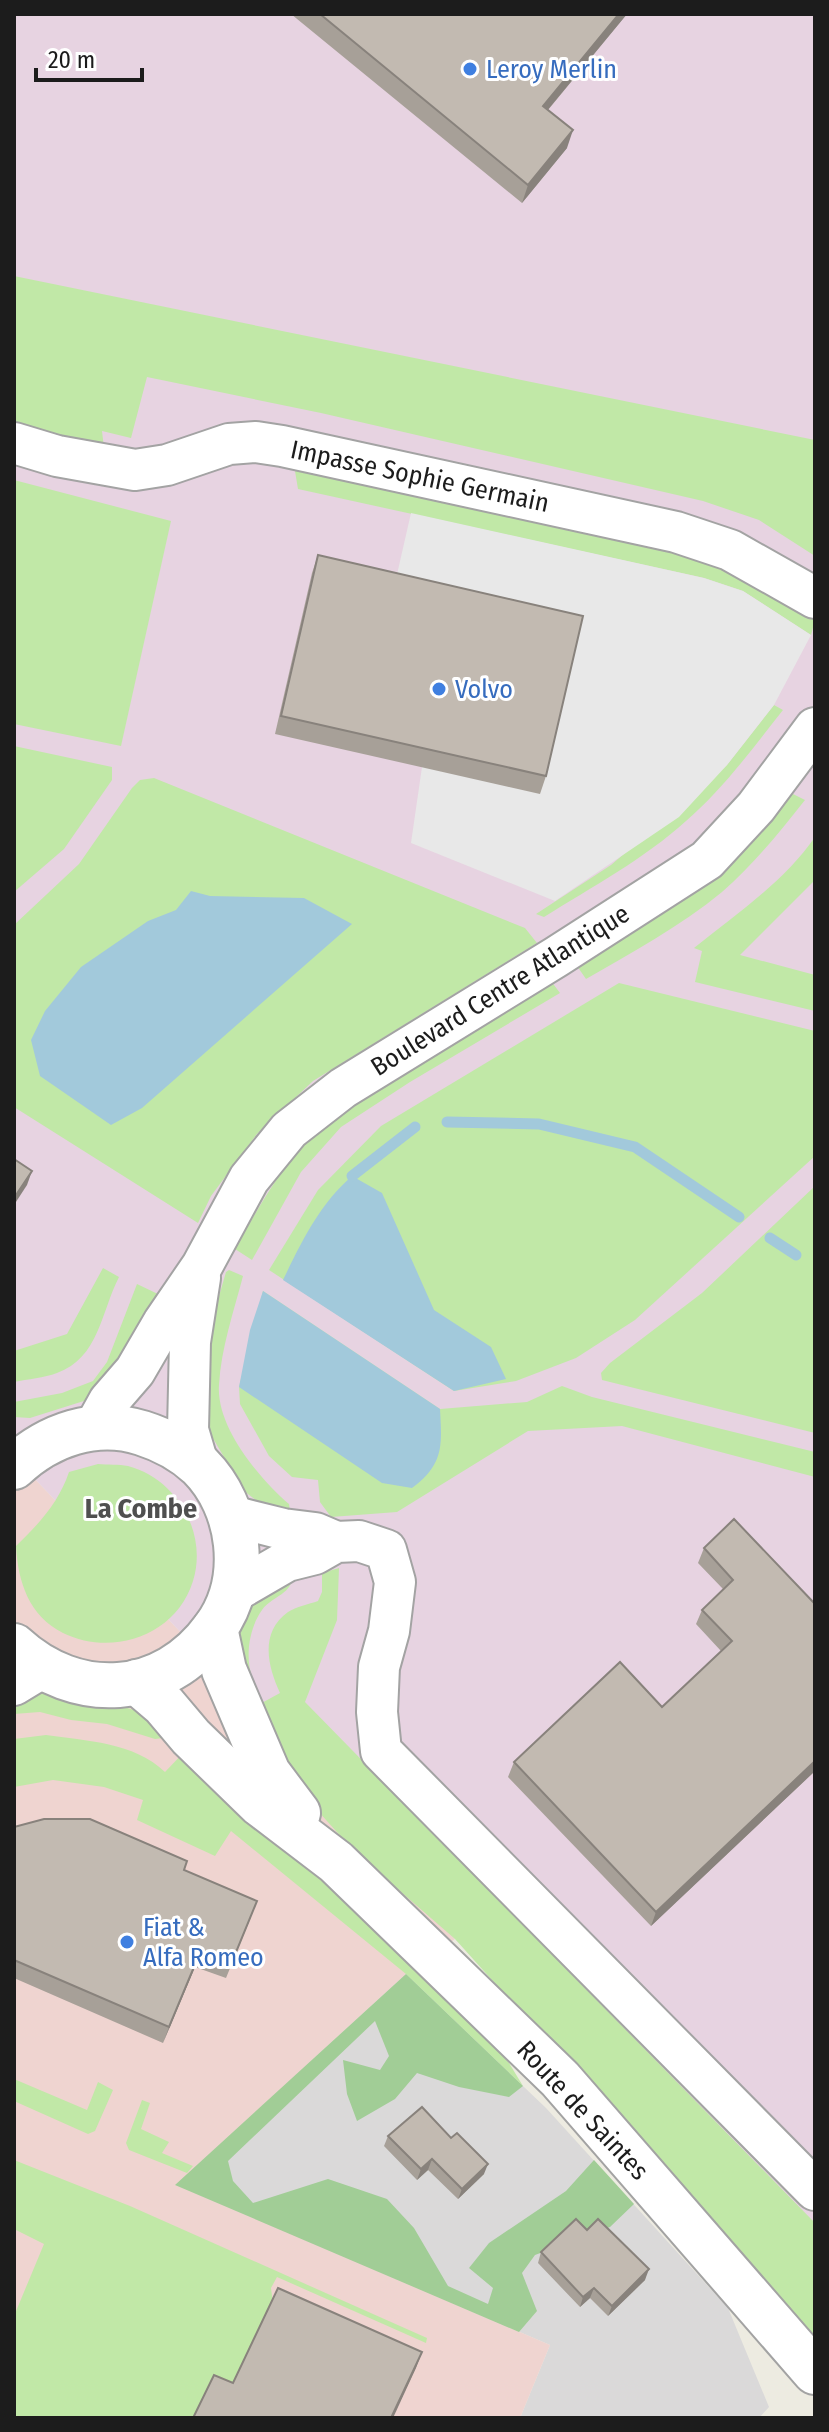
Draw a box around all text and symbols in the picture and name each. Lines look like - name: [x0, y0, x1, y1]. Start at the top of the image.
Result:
- scale bar: [36, 32, 142, 82]
- text: 20 m: [48, 46, 95, 74]
- place label: Leroy Merlin: [486, 54, 617, 85]
- marker: Leroy Merlin: [461, 60, 479, 78]
- street label: Impasse Sophie Germain: [288, 434, 552, 519]
- place label: Volvo: [455, 674, 513, 705]
- marker: Volvo: [430, 680, 448, 698]
- street label: Boulevard Centre Atlantique: [365, 898, 635, 1083]
- district label: La Combe: [85, 1492, 197, 1525]
- place label: Fiat & Alfa Romeo: [143, 1912, 264, 1973]
- marker: Fiat & Alfa Romeo: [118, 1933, 136, 1951]
- street label: Route de Saintes: [510, 2034, 655, 2186]

